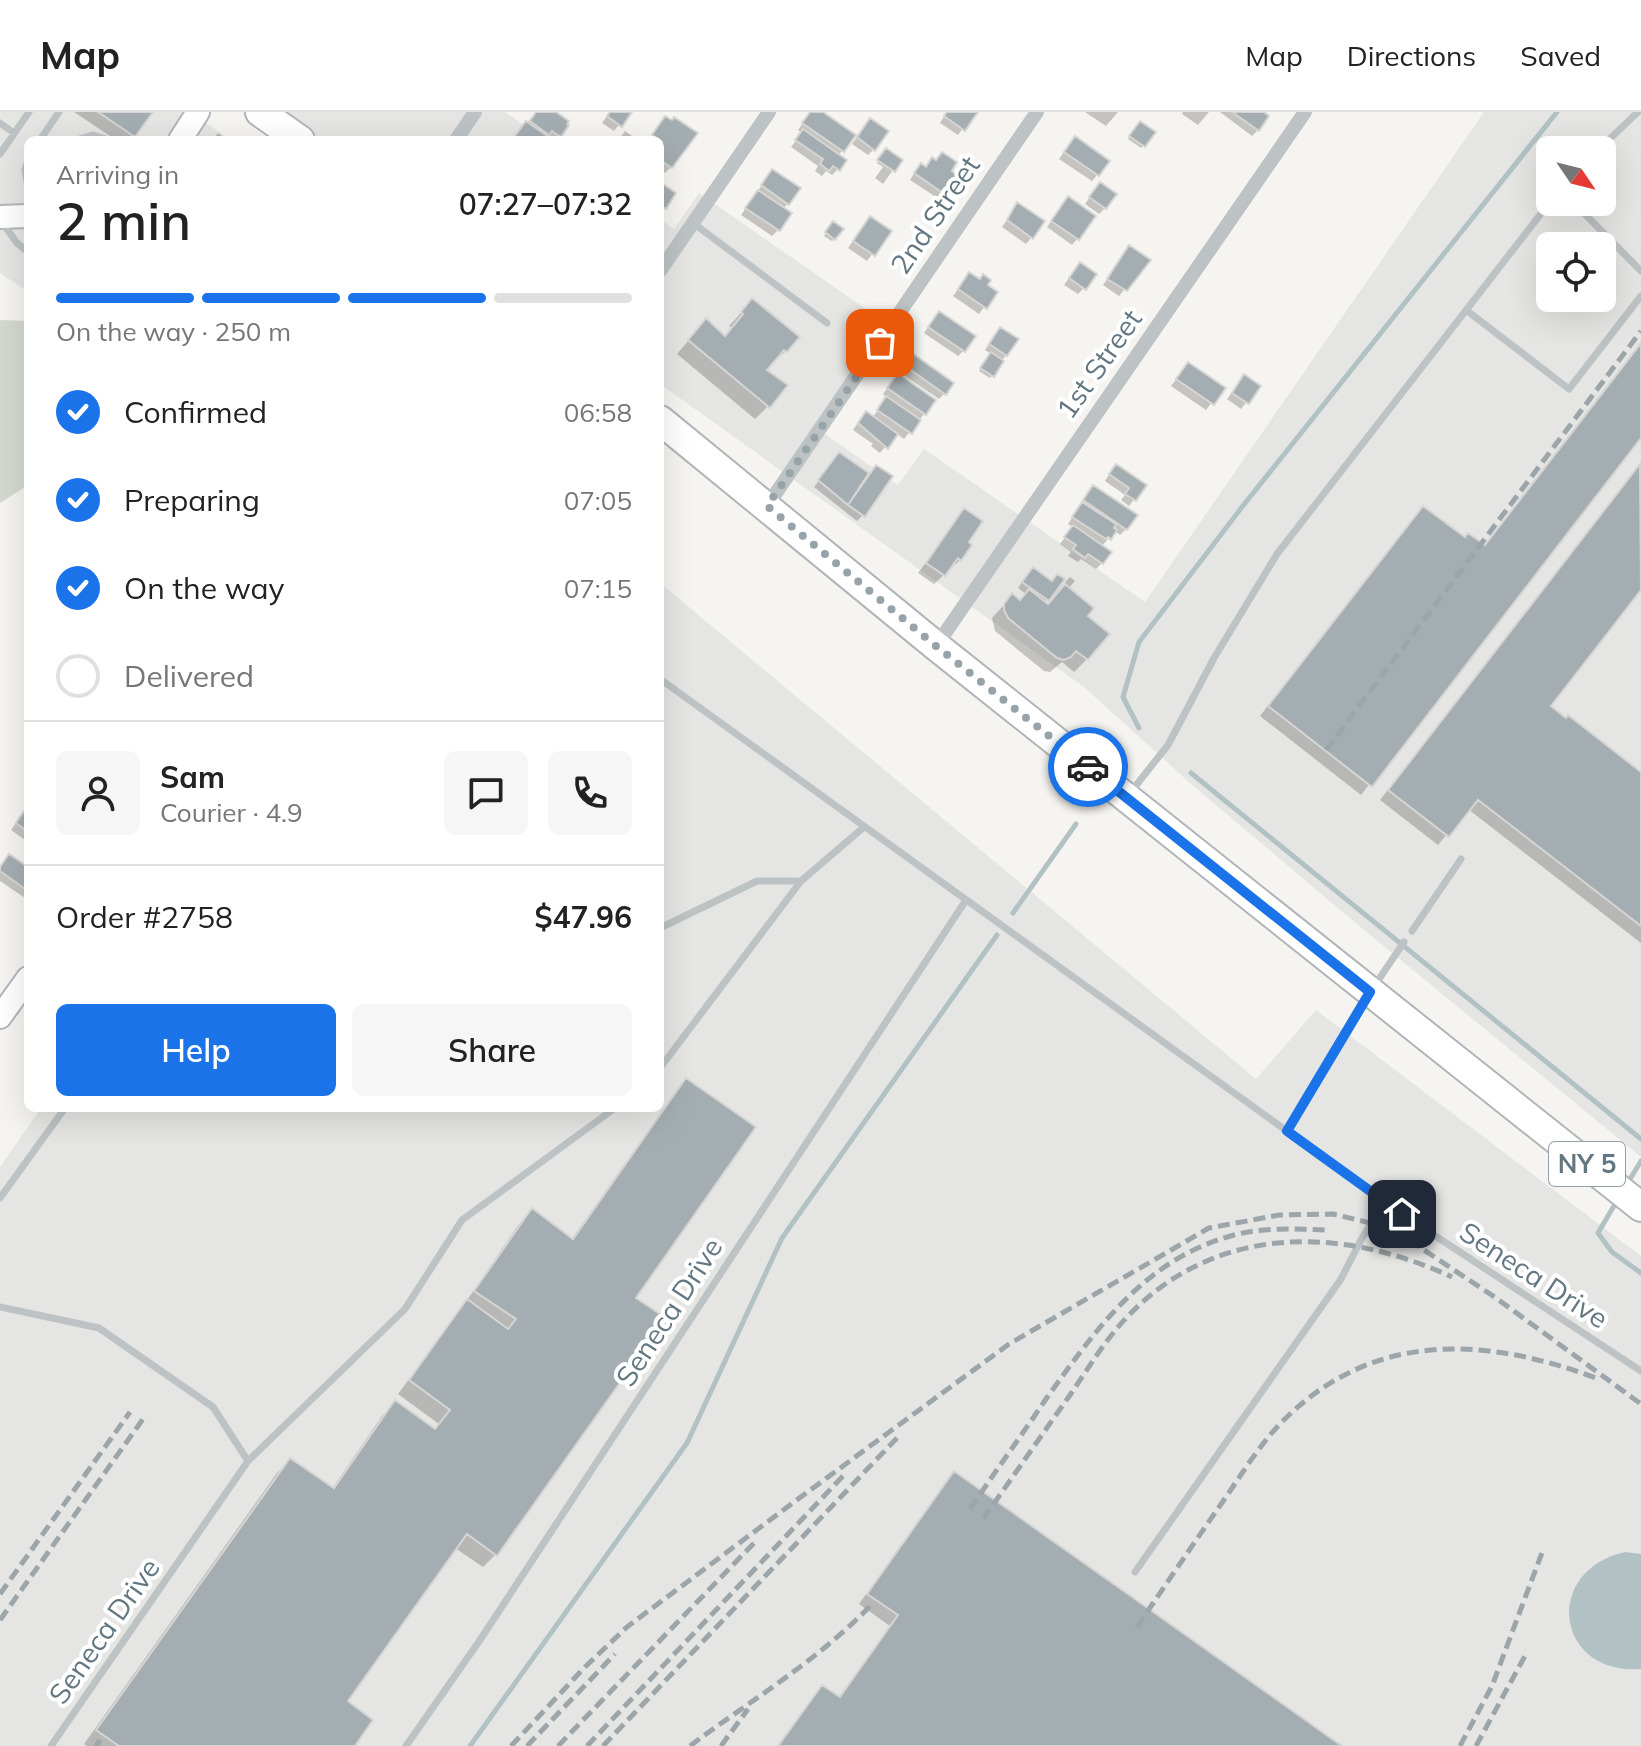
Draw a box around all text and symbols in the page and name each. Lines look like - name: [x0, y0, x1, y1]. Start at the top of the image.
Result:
- text: Map: [40, 31, 120, 79]
- text: Map: [1245, 38, 1303, 73]
- text: Directions: [1347, 38, 1476, 73]
- text: Saved: [1520, 38, 1601, 73]
- north arrow: [1536, 136, 1616, 216]
- map controls: [1536, 136, 1616, 312]
- street label: 2nd Street: [882, 149, 987, 280]
- text: Arriving in: [56, 158, 179, 191]
- text: 07:27–07:32: [459, 185, 632, 223]
- text: 2 min: [56, 188, 191, 253]
- button: locate: [1536, 232, 1616, 312]
- street label: 1st Street: [1048, 302, 1149, 425]
- pin: [846, 309, 914, 377]
- text: On the way · 250 m: [56, 315, 291, 348]
- icon: bag: [858, 321, 902, 365]
- icon: check: [56, 390, 100, 434]
- text: Confirmed: [124, 393, 267, 431]
- text: 06:58: [564, 396, 632, 429]
- icon: check: [56, 478, 100, 522]
- text: Preparing: [124, 481, 260, 519]
- text: 07:05: [564, 484, 632, 517]
- icon: check: [56, 566, 100, 610]
- text: On the way: [124, 569, 284, 607]
- text: 07:15: [564, 572, 632, 605]
- text: Delivered: [124, 657, 254, 695]
- courier: [1048, 727, 1128, 807]
- icon: car: [1066, 745, 1110, 789]
- button: person: [56, 751, 140, 835]
- button: chat: [444, 751, 528, 835]
- button: phone: [548, 751, 632, 835]
- text: Sam: [160, 758, 225, 796]
- text: Courier · 4.9: [160, 796, 303, 829]
- text: Order #2758: [56, 898, 233, 936]
- text: $47.96: [535, 898, 632, 936]
- button: Help: [56, 1004, 336, 1096]
- button: Share: [352, 1004, 632, 1096]
- road number: NY 5: [1549, 1142, 1625, 1186]
- pin: [1368, 1180, 1436, 1248]
- icon: home: [1380, 1192, 1424, 1236]
- street label: Seneca Drive: [1454, 1214, 1615, 1336]
- street label: Seneca Drive: [608, 1231, 730, 1392]
- street label: Seneca Drive: [41, 1551, 167, 1710]

